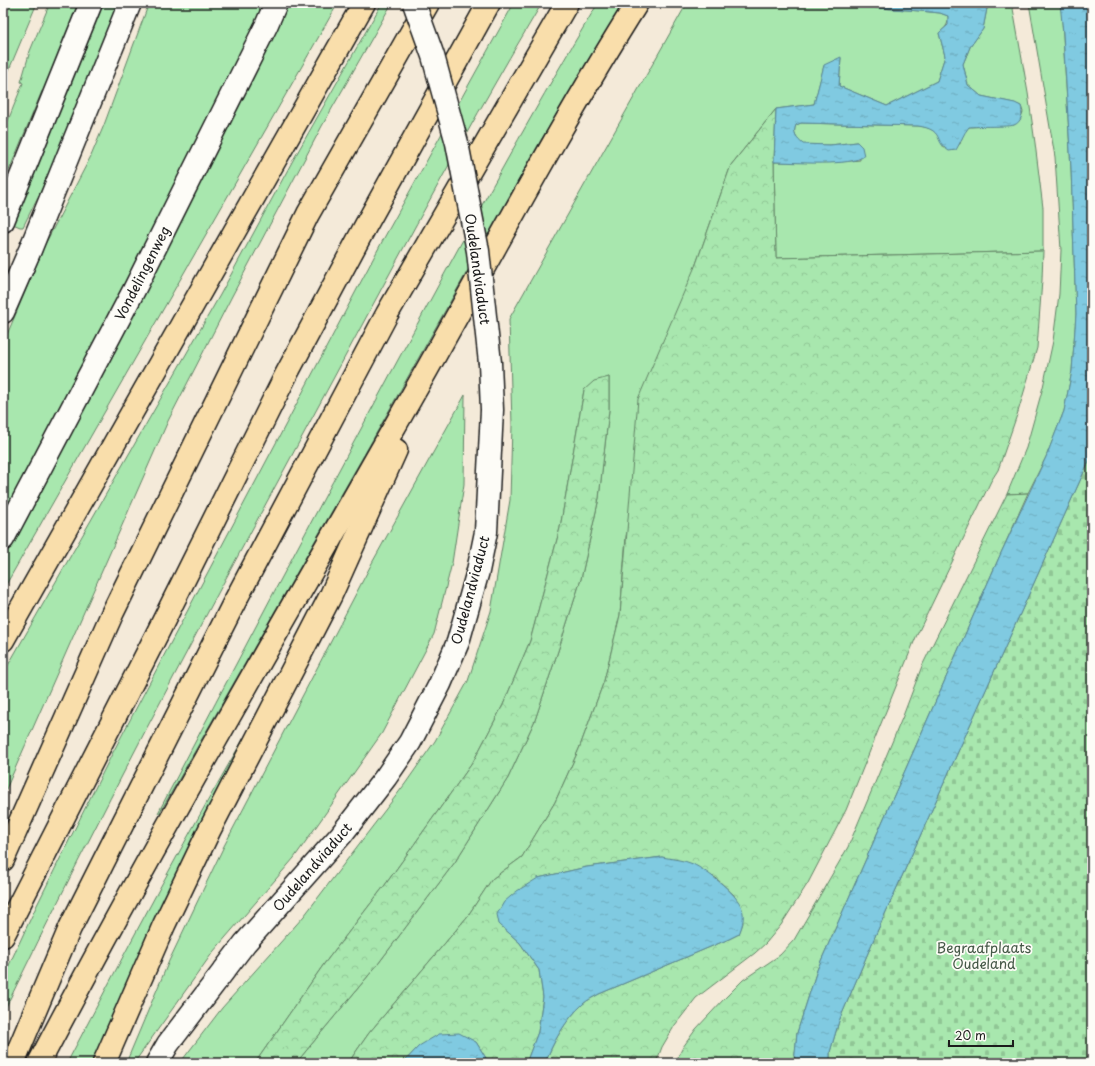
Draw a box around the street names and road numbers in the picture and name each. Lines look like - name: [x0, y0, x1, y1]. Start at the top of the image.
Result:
- street label: Oudelandviaduct: [460, 212, 496, 326]
- street label: Vondelingenweg: [109, 222, 175, 324]
- street label: Oudelandviaduct: [445, 533, 495, 647]
- street label: Oudelandviaduct: [267, 818, 357, 916]

